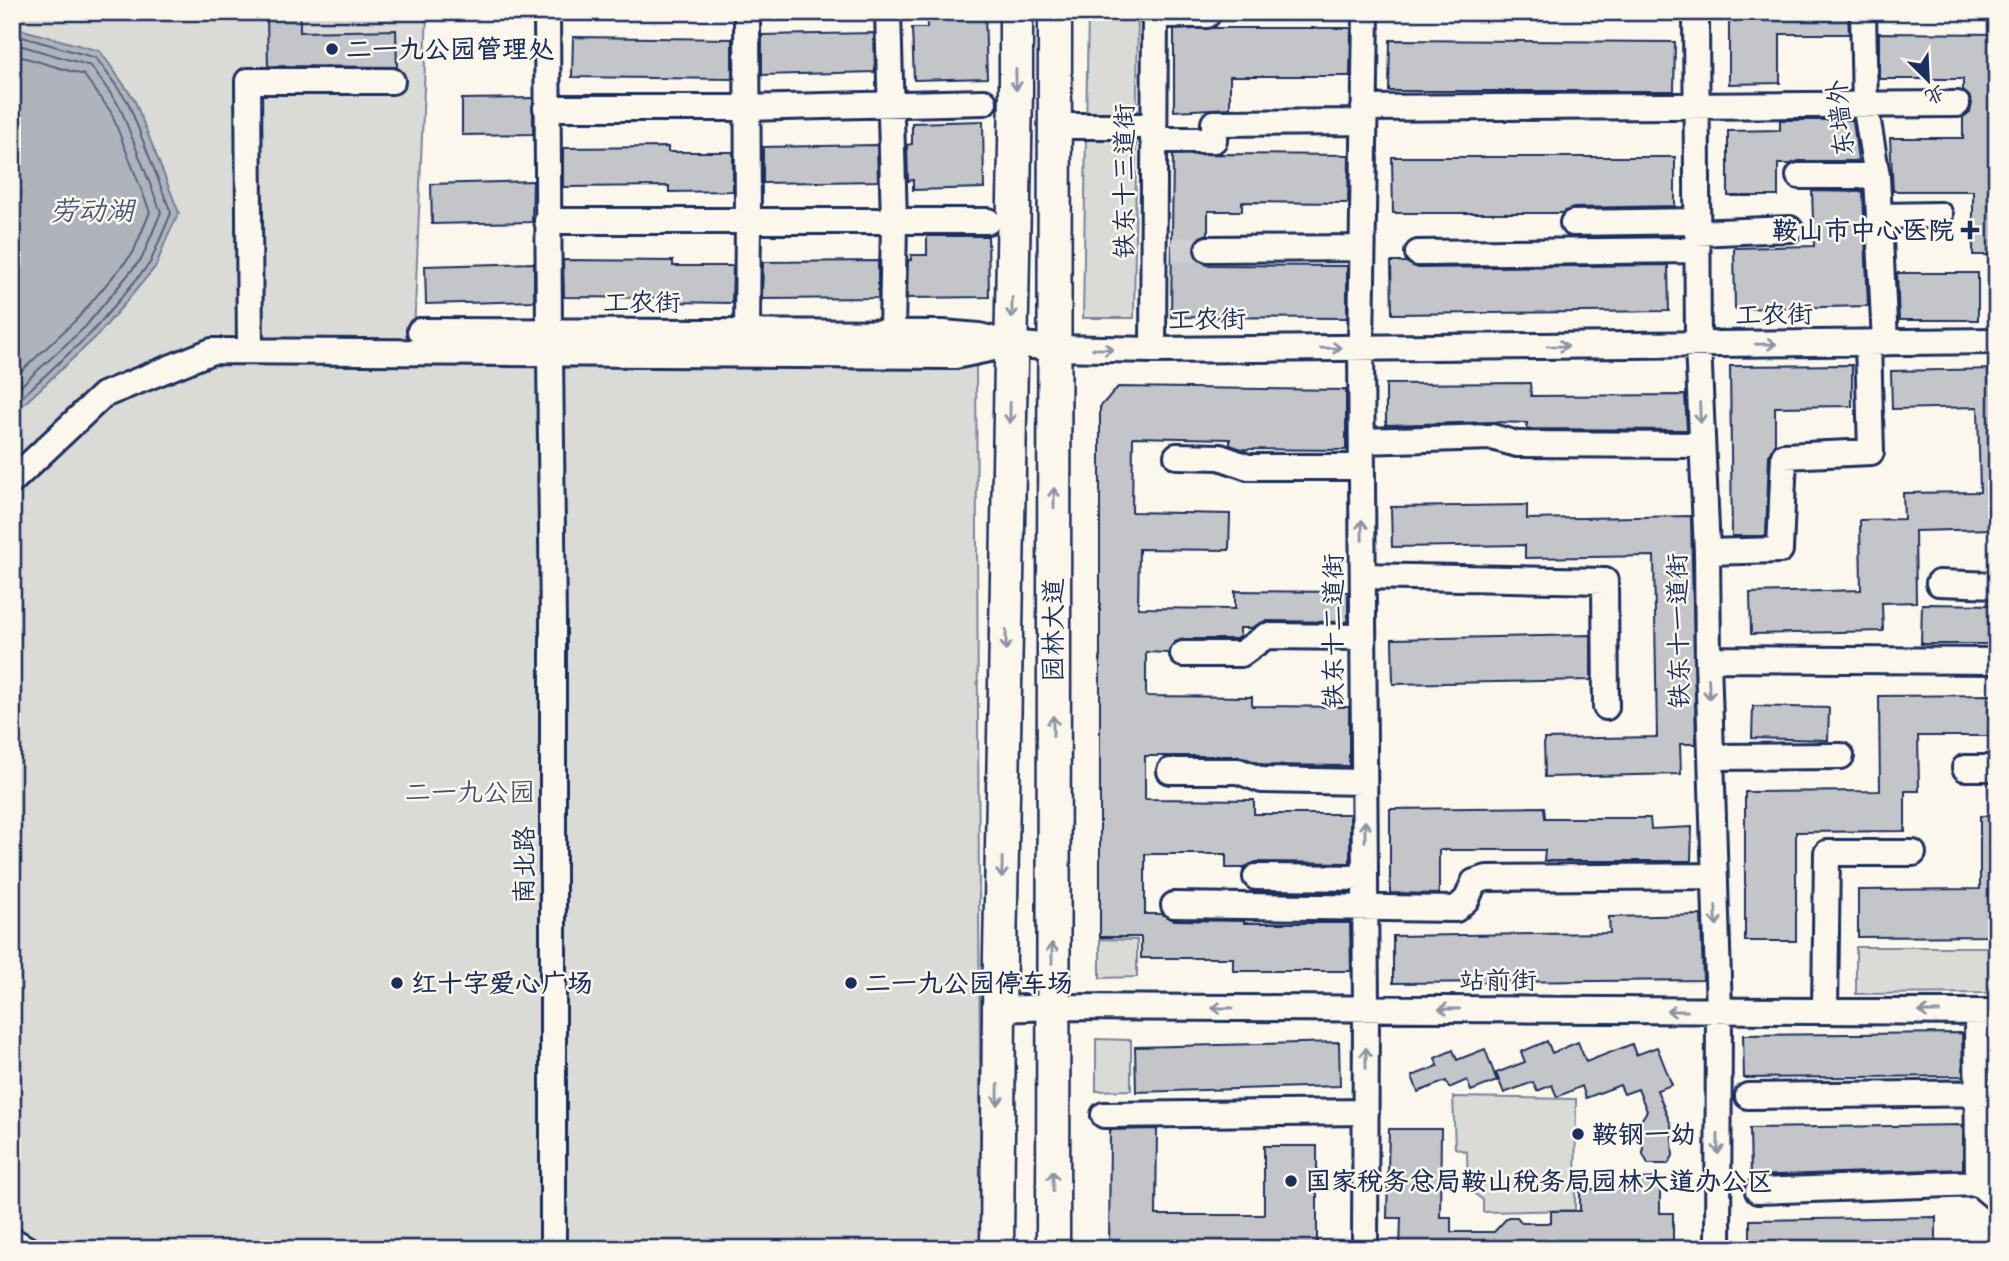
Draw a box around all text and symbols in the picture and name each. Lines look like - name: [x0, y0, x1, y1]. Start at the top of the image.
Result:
- place label: 二一九公园管理处: [346, 35, 554, 65]
- marker: 二一九公园管理处: [324, 41, 340, 57]
- north arrow: [1894, 46, 1964, 116]
- one-way arrow: [1009, 69, 1023, 92]
- street label: 东墙外: [1822, 78, 1860, 158]
- text: 北: [1921, 81, 1948, 109]
- street label: 铁东十三道街: [1110, 103, 1140, 259]
- water label: 劳动湖: [50, 195, 137, 227]
- place label: 鞍山市中心医院: [1772, 216, 1954, 246]
- marker: 鞍山市中心医院: [1960, 220, 1980, 240]
- street label: 工农街: [603, 288, 681, 318]
- one-way arrow: [1005, 296, 1018, 319]
- street label: 工农街: [1735, 299, 1813, 331]
- street label: 工农街: [1168, 304, 1246, 336]
- one-way arrow: [1754, 337, 1777, 351]
- one-way arrow: [1547, 339, 1570, 353]
- one-way arrow: [1319, 341, 1342, 355]
- one-way arrow: [1092, 342, 1115, 356]
- one-way arrow: [1003, 401, 1016, 424]
- one-way arrow: [1694, 401, 1707, 424]
- one-way arrow: [1047, 487, 1061, 510]
- one-way arrow: [1355, 518, 1369, 541]
- street label: 铁东十二道街: [1319, 553, 1349, 709]
- street label: 铁东十一道街: [1663, 553, 1695, 709]
- street label: 园林大道: [1039, 578, 1069, 682]
- one-way arrow: [999, 628, 1012, 651]
- one-way arrow: [1702, 677, 1715, 700]
- one-way arrow: [1046, 714, 1060, 737]
- park label: 二一九公园: [405, 778, 535, 808]
- one-way arrow: [1358, 819, 1372, 842]
- street label: 南北路: [510, 826, 540, 904]
- one-way arrow: [995, 856, 1008, 879]
- one-way arrow: [1709, 905, 1722, 928]
- one-way arrow: [1045, 942, 1059, 965]
- street label: 站前街: [1459, 966, 1537, 996]
- place label: 红十字爱心广场: [411, 969, 593, 999]
- place label: 二一九公园停车场: [865, 969, 1073, 999]
- marker: 红十字爱心广场: [389, 975, 405, 991]
- marker: 二一九公园停车场: [843, 975, 859, 991]
- one-way arrow: [1210, 1001, 1233, 1015]
- one-way arrow: [1438, 1002, 1461, 1016]
- one-way arrow: [1665, 1004, 1688, 1018]
- one-way arrow: [1917, 1005, 1940, 1019]
- one-way arrow: [1359, 1047, 1373, 1070]
- one-way arrow: [991, 1083, 1005, 1106]
- place label: 鞍钢一幼: [1592, 1120, 1696, 1150]
- marker: 鞍钢一幼: [1570, 1126, 1586, 1142]
- one-way arrow: [1711, 1132, 1725, 1155]
- place label: 国家税务总局鞍山税务局园林大道办公区: [1305, 1167, 1773, 1197]
- one-way arrow: [1046, 1169, 1060, 1192]
- marker: 国家税务总局鞍山税务局园林大道办公区: [1283, 1173, 1299, 1189]

